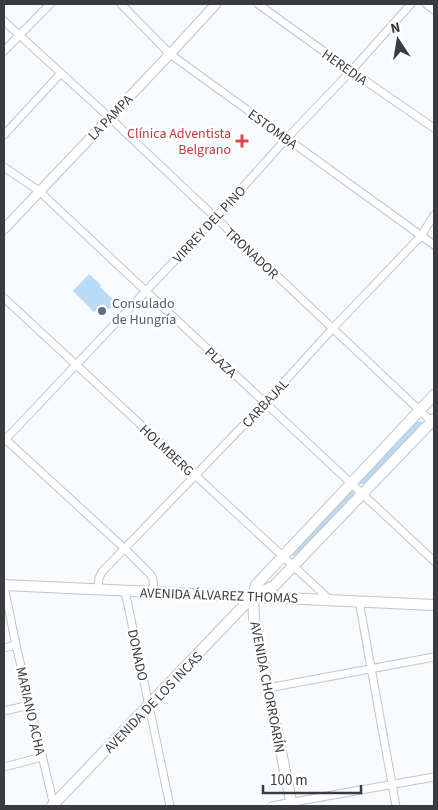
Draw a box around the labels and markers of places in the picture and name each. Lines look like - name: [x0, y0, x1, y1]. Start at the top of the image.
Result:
- place label: Clínica Adventista Belgrano: [127, 124, 231, 160]
- marker: Clínica Adventista Belgrano: [235, 134, 249, 148]
- place label: Consulado de Hungría: [112, 294, 176, 330]
- marker: Consulado de Hungría: [96, 305, 108, 317]

